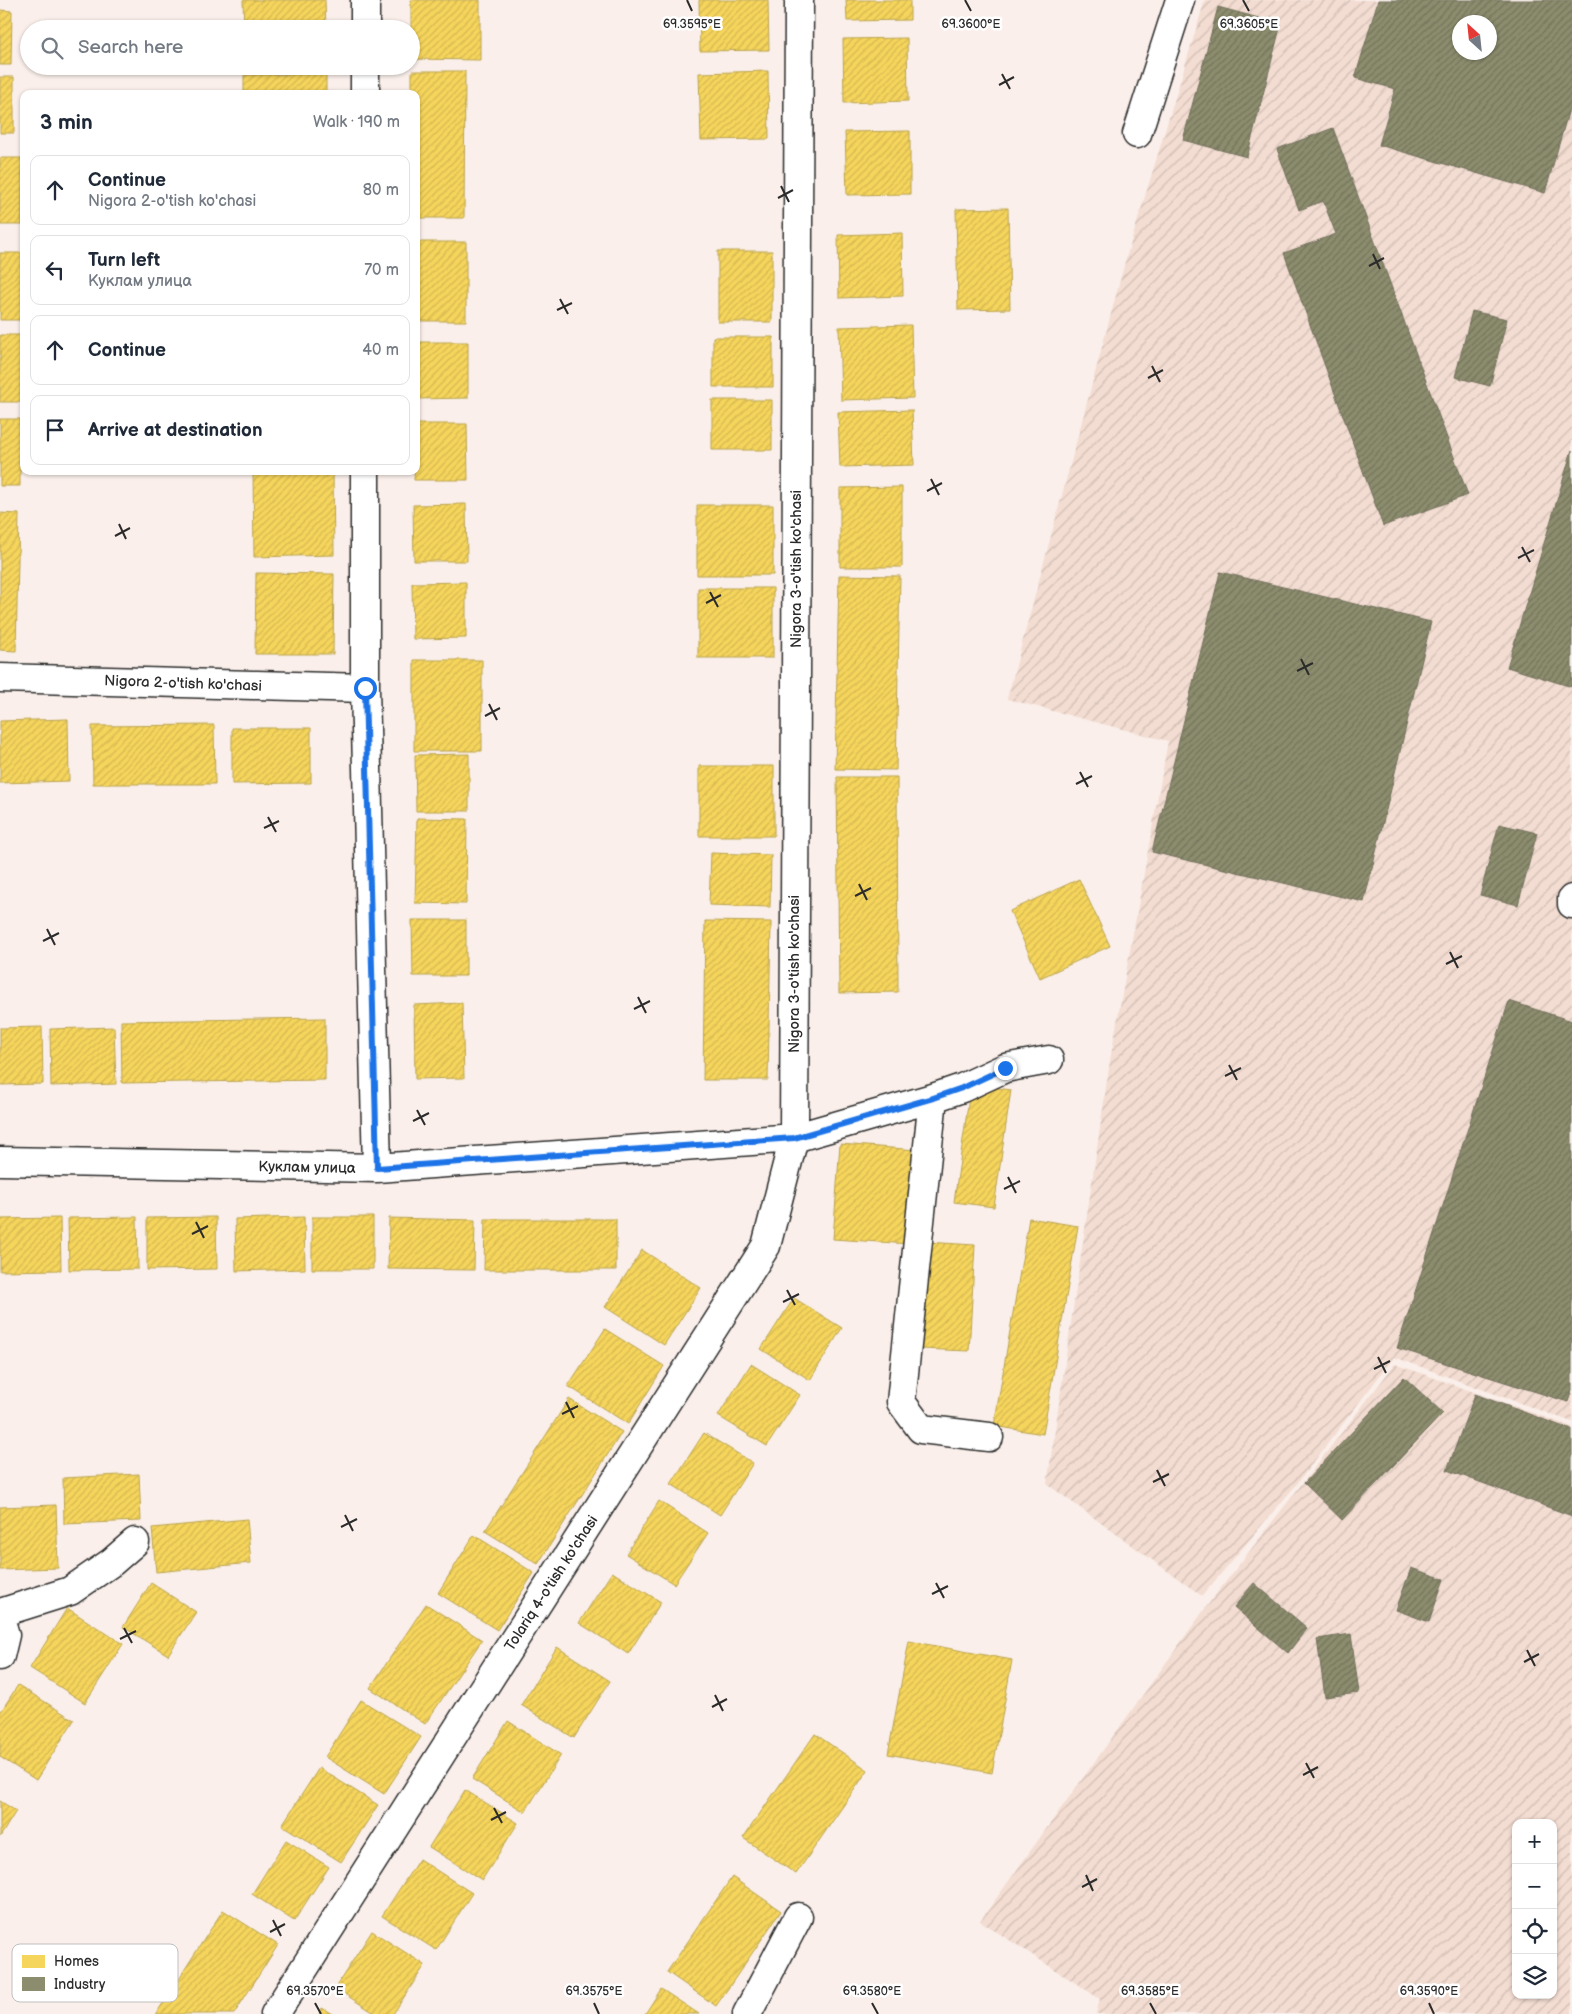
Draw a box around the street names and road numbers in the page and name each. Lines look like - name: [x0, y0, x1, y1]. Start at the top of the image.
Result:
- street label: Nigora 3-o'tish ko'chasi: [787, 490, 806, 648]
- street label: Nigora 2-o'tish ko'chasi: [104, 671, 262, 696]
- street label: Nigora 3-o'tish ko'chasi: [785, 895, 804, 1053]
- street label: Куклам улица: [258, 1157, 356, 1178]
- street label: Tolariq 4-o'tish ko'chasi: [500, 1512, 602, 1655]

